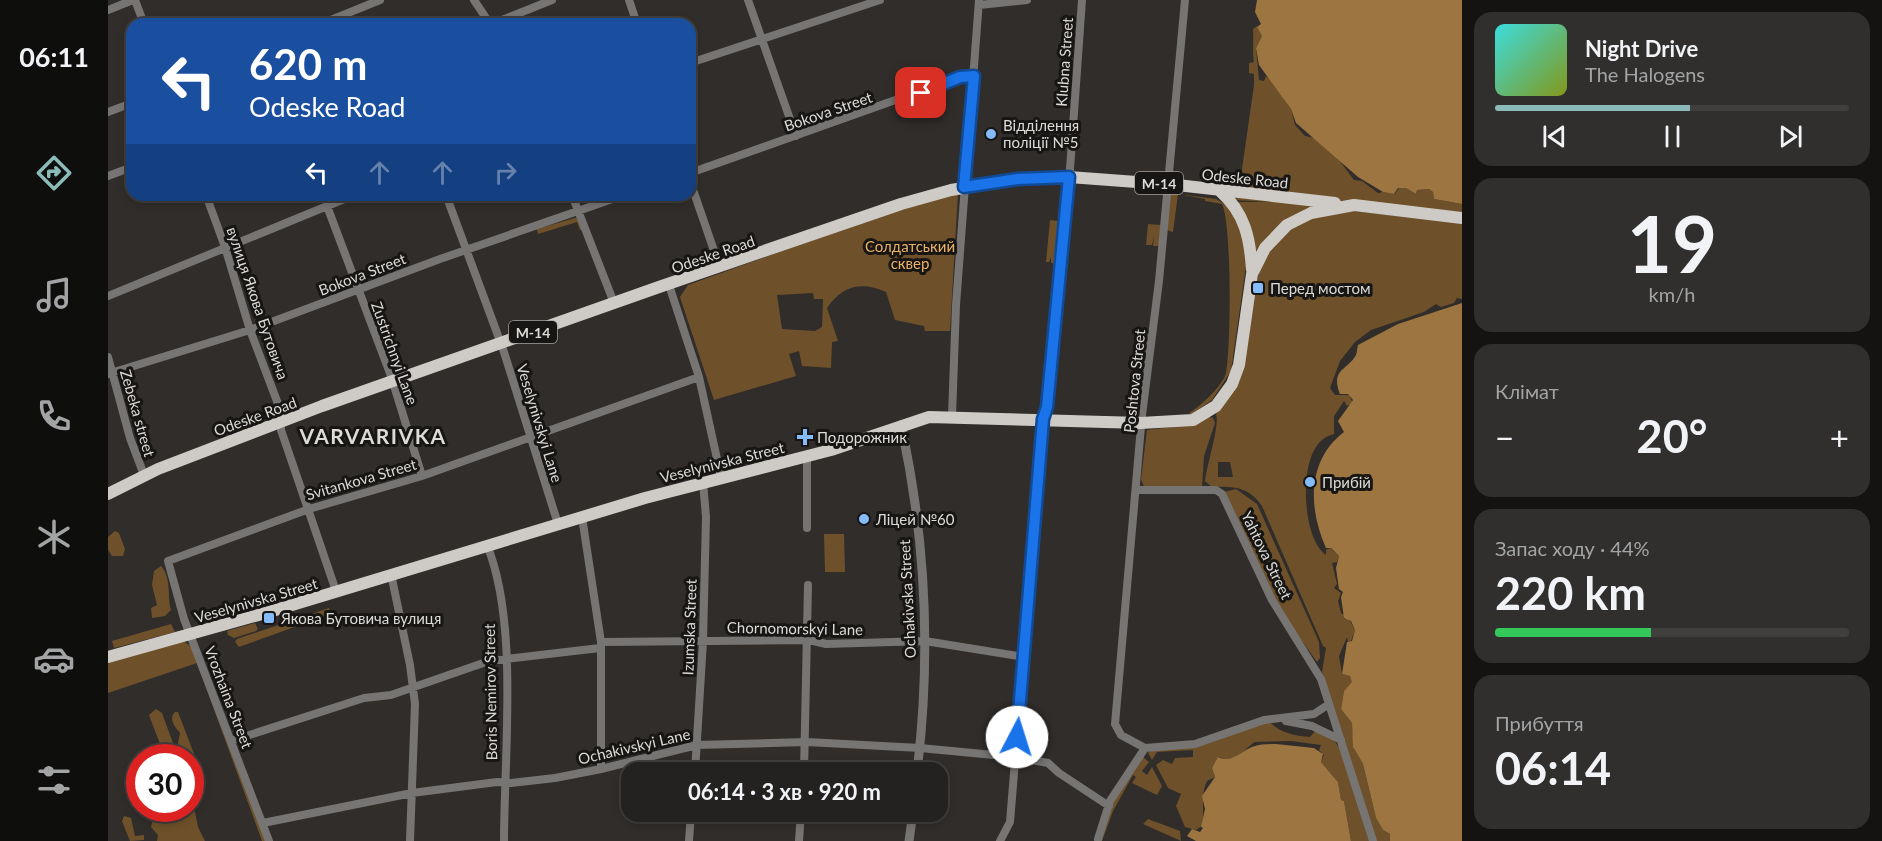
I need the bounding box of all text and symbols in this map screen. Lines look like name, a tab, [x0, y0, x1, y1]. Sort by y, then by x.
street label: Klubna Street	[1052, 16, 1076, 107]
text: Night Drive	[1585, 35, 1698, 62]
text: 620 m	[249, 39, 367, 89]
text: 06:11	[19, 40, 89, 73]
icon: left	[150, 42, 228, 120]
text: The Halogens	[1585, 62, 1705, 86]
pin	[895, 67, 946, 118]
icon: arrive	[904, 76, 937, 109]
street label: Bokova Street	[782, 87, 875, 134]
text: Odeske Road	[249, 90, 406, 123]
place label: Відділення поліції №5	[1003, 116, 1079, 151]
icon: previous	[1538, 120, 1571, 153]
icon: pause	[1656, 120, 1689, 153]
icon: next	[1774, 120, 1807, 153]
marker: Відділення поліції №5	[984, 127, 998, 141]
icon: directions	[33, 152, 75, 194]
icon: left	[300, 156, 333, 189]
icon: ahead	[363, 156, 396, 189]
icon: ahead	[426, 156, 459, 189]
icon: right	[489, 156, 522, 189]
street label: Odeske Road	[1201, 165, 1289, 191]
road number: М-14	[1135, 172, 1183, 194]
text: 19	[1627, 196, 1717, 290]
street label: вулиця Якова Бутовича	[223, 224, 293, 382]
street label: Odeske Road	[669, 231, 757, 277]
park label: Солдатський сквер	[865, 237, 955, 272]
street label: Bokova Street	[316, 249, 409, 299]
icon: music	[33, 274, 75, 316]
place label: Перед мостом	[1270, 279, 1371, 297]
marker: Перед мостом	[1251, 281, 1265, 295]
text: km/h	[1649, 282, 1695, 306]
street label: Zustrichnyi Lane	[368, 299, 422, 407]
road number: М-14	[509, 321, 557, 343]
street label: Poshtova Street	[1120, 328, 1148, 434]
street label: Veselynivskyi Lane	[513, 362, 567, 484]
street label: Zebeka street	[117, 367, 159, 459]
text: Клімат	[1495, 379, 1559, 403]
street label: Odeske Road	[211, 393, 299, 439]
icon: phone	[33, 395, 75, 437]
text: 20°	[1637, 409, 1707, 463]
text: −	[1495, 417, 1514, 457]
text: +	[1830, 417, 1849, 457]
district label: VARVARIVKA	[298, 423, 447, 448]
place label: Подорожник	[817, 428, 907, 446]
marker: Подорожник	[798, 430, 812, 444]
street label: Veselynivska Street	[658, 438, 786, 486]
street label: Svitankova Street	[304, 454, 419, 503]
place label: Прибій	[1322, 473, 1371, 491]
marker: Прибій	[1303, 475, 1317, 489]
street label: Yahtova Street	[1238, 508, 1296, 602]
place label: Ліцей №60	[875, 510, 955, 528]
marker: Ліцей №60	[857, 512, 871, 526]
icon: climate	[33, 516, 75, 558]
text: Запас ходу · 44%	[1495, 536, 1650, 560]
street label: Ochakivska Street	[895, 539, 919, 659]
text: 220 km	[1495, 566, 1646, 620]
street label: Veselynivska Street	[192, 574, 320, 626]
street label: Izumska Street	[678, 578, 700, 675]
place label: Якова Бутовича вулиця	[280, 609, 441, 627]
marker: Якова Бутовича вулиця	[262, 611, 276, 625]
street label: Chornomorskyi Lane	[727, 618, 863, 638]
street label: Boris Nemirov Street	[480, 623, 500, 761]
icon: car	[33, 638, 75, 680]
street label: Vrozhaina Street	[201, 643, 257, 751]
position arrow	[985, 705, 1049, 769]
text: Прибуття	[1495, 711, 1584, 735]
street label: Ochakivskyi Lane	[576, 724, 692, 768]
text: 06:14	[1495, 741, 1611, 795]
speed limit sign: 30	[126, 744, 204, 822]
icon: filters	[33, 759, 75, 801]
text: 06:14 · 3 хв · 920 m	[688, 778, 881, 805]

